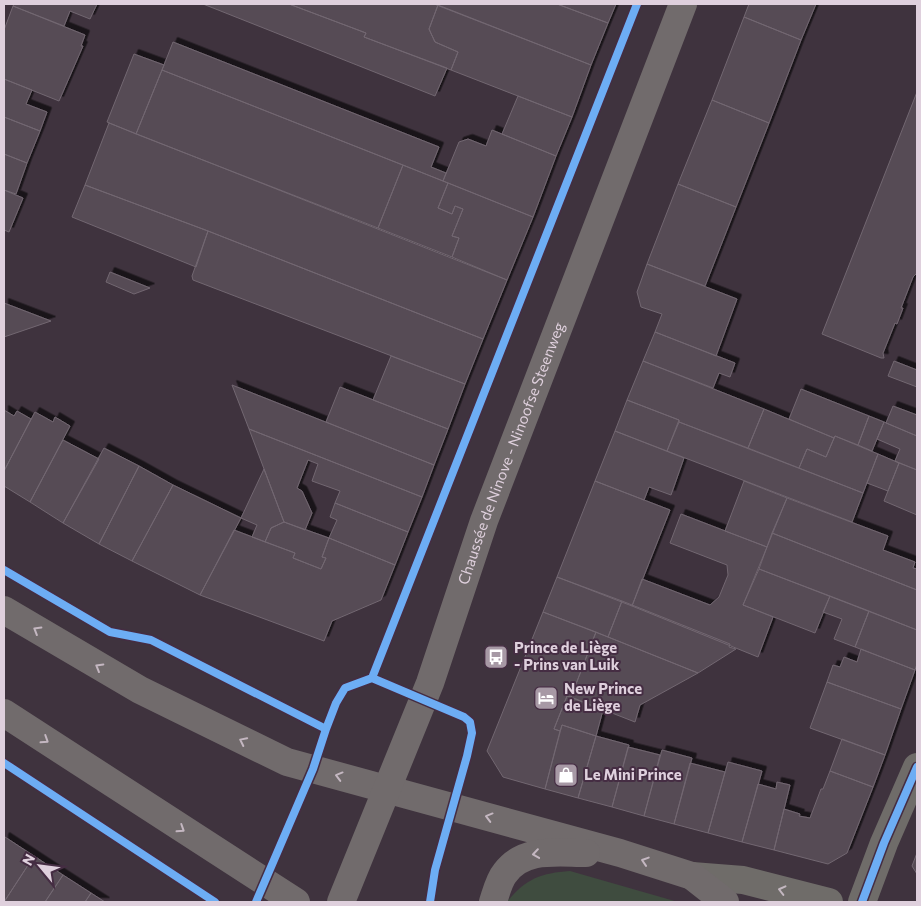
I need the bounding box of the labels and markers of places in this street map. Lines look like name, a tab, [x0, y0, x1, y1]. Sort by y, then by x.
place label: Prince de Liège - Prins van Luik	[514, 638, 620, 673]
bus stop icon: Prince de Liège - Prins van Luik	[483, 644, 509, 670]
place label: New Prince de Liège	[564, 679, 642, 714]
hotel icon: New Prince de Liège	[533, 685, 559, 711]
shop icon: Le Mini Prince	[553, 762, 579, 788]
place label: Le Mini Prince	[584, 765, 682, 783]

